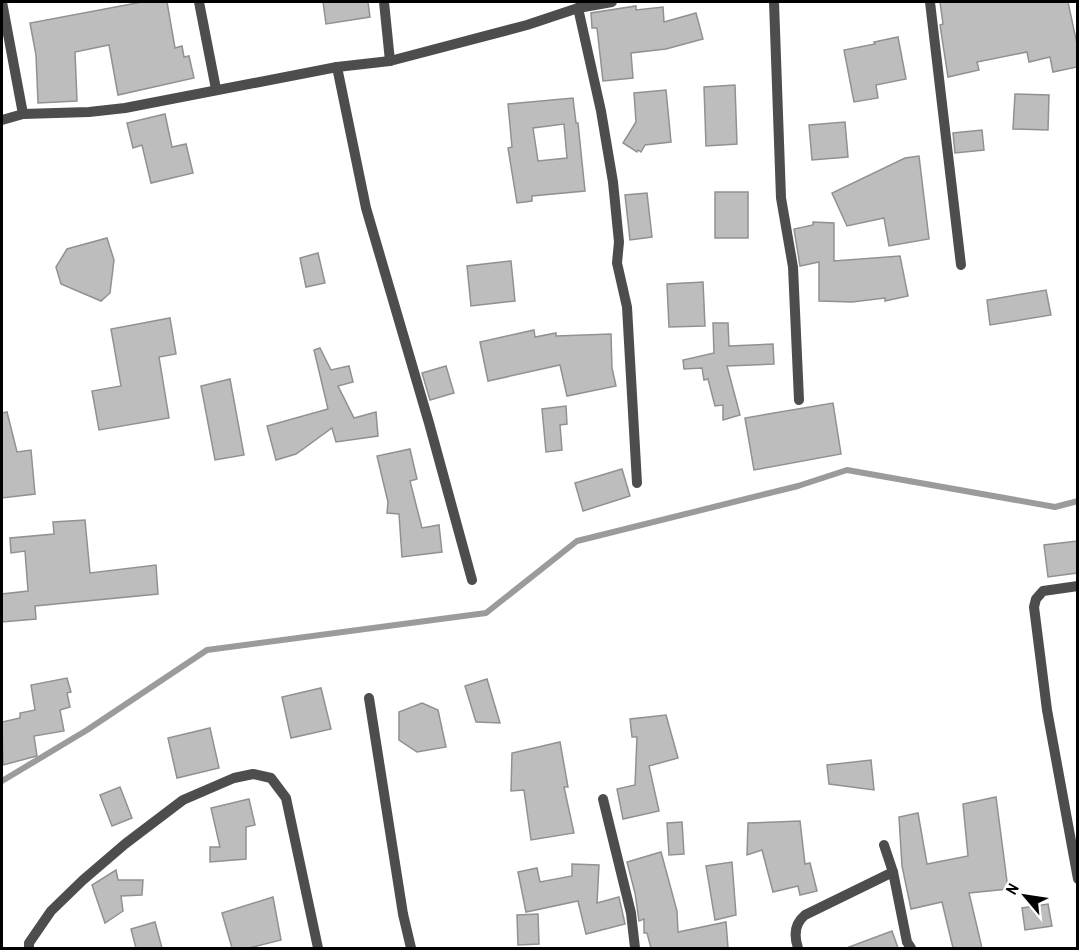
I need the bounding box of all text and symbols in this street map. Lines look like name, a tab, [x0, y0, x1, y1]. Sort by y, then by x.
north arrow	[995, 866, 1055, 926]
text: N	[1000, 879, 1024, 898]

